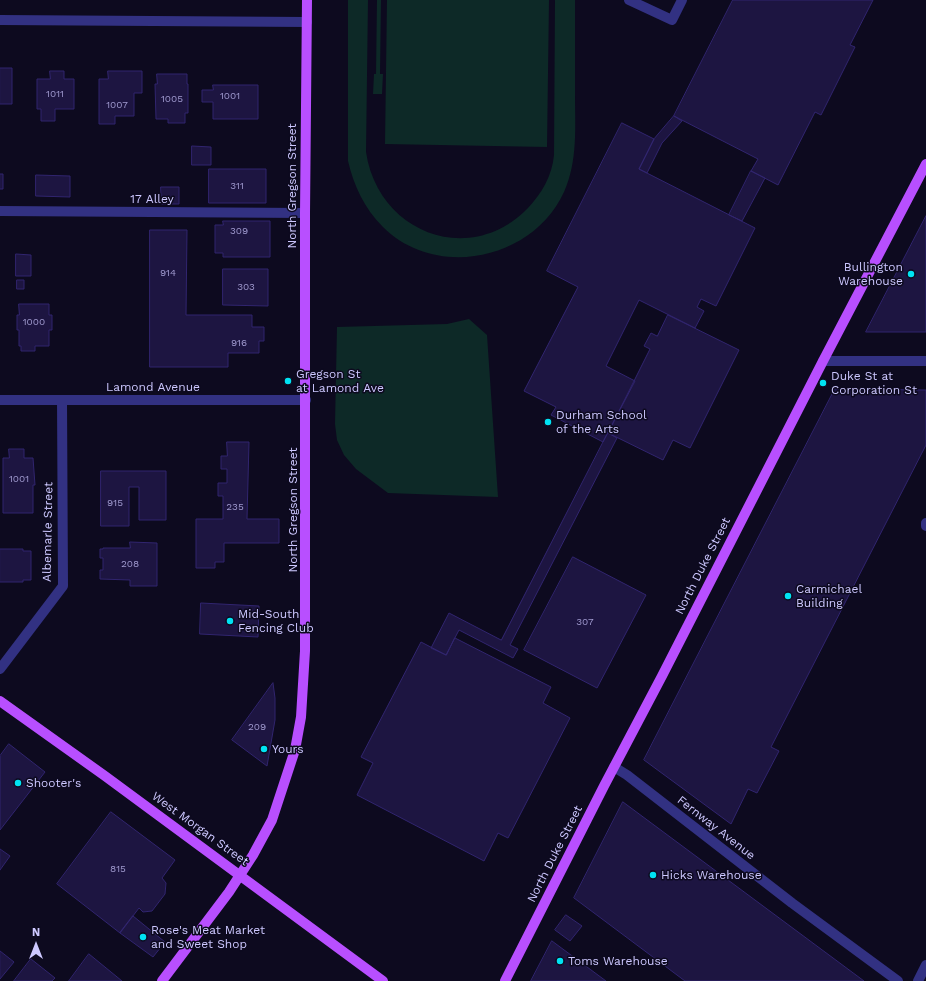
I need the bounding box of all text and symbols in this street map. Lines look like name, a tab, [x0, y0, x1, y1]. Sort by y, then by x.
house number: 1011	[46, 88, 64, 100]
house number: 1001	[220, 90, 240, 102]
house number: 1005	[161, 93, 183, 105]
house number: 1007	[106, 99, 128, 111]
street label: North Gregson Street	[285, 124, 299, 248]
house number: 311	[230, 180, 244, 192]
street label: 17 Alley	[130, 192, 174, 206]
house number: 309	[230, 225, 248, 237]
place label: Bullington Warehouse	[838, 260, 903, 288]
house number: 914	[160, 267, 176, 279]
marker: Bullington Warehouse	[906, 269, 916, 279]
house number: 303	[237, 281, 255, 293]
house number: 1000	[23, 316, 45, 328]
house number: 916	[231, 337, 247, 349]
place label: Gregson St at Lamond Ave	[296, 367, 384, 395]
place label: Duke St at Corporation St	[831, 369, 917, 397]
marker: Gregson St at Lamond Ave	[283, 376, 293, 386]
marker: Duke St at Corporation St	[818, 378, 828, 388]
street label: Lamond Avenue	[106, 380, 200, 394]
place label: Durham School of the Arts	[556, 408, 647, 436]
marker: Durham School of the Arts	[543, 417, 553, 427]
street label: North Gregson Street	[286, 448, 300, 572]
house number: 1001	[9, 473, 29, 485]
street label: Albemarle Street	[40, 482, 56, 582]
house number: 915	[107, 497, 123, 509]
house number: 235	[226, 501, 244, 513]
street label: North Duke Street	[672, 515, 734, 617]
house number: 208	[121, 558, 139, 570]
place label: Carmichael Building	[796, 582, 862, 610]
marker: Carmichael Building	[783, 591, 793, 601]
place label: Mid-South Fencing Club	[238, 607, 314, 635]
marker: Mid-South Fencing Club	[225, 616, 235, 626]
house number: 307	[576, 616, 594, 628]
house number: 209	[248, 721, 266, 733]
place label: Yours	[272, 742, 304, 756]
marker: Yours	[259, 744, 269, 754]
place label: Shooter's	[26, 776, 81, 790]
marker: Shooter's	[13, 778, 23, 788]
street label: West Morgan Street	[149, 789, 251, 869]
street label: Fernway Avenue	[674, 793, 758, 863]
street label: North Duke Street	[524, 803, 586, 905]
house number: 815	[110, 863, 126, 875]
place label: Hicks Warehouse	[661, 868, 762, 882]
marker: Hicks Warehouse	[648, 870, 658, 880]
place label: Rose's Meat Market and Sweet Shop	[151, 923, 265, 951]
north arrow	[16, 925, 56, 965]
text: N	[32, 926, 40, 939]
marker: Rose's Meat Market and Sweet Shop	[138, 932, 148, 942]
place label: Toms Warehouse	[568, 954, 668, 968]
marker: Toms Warehouse	[555, 956, 565, 966]

